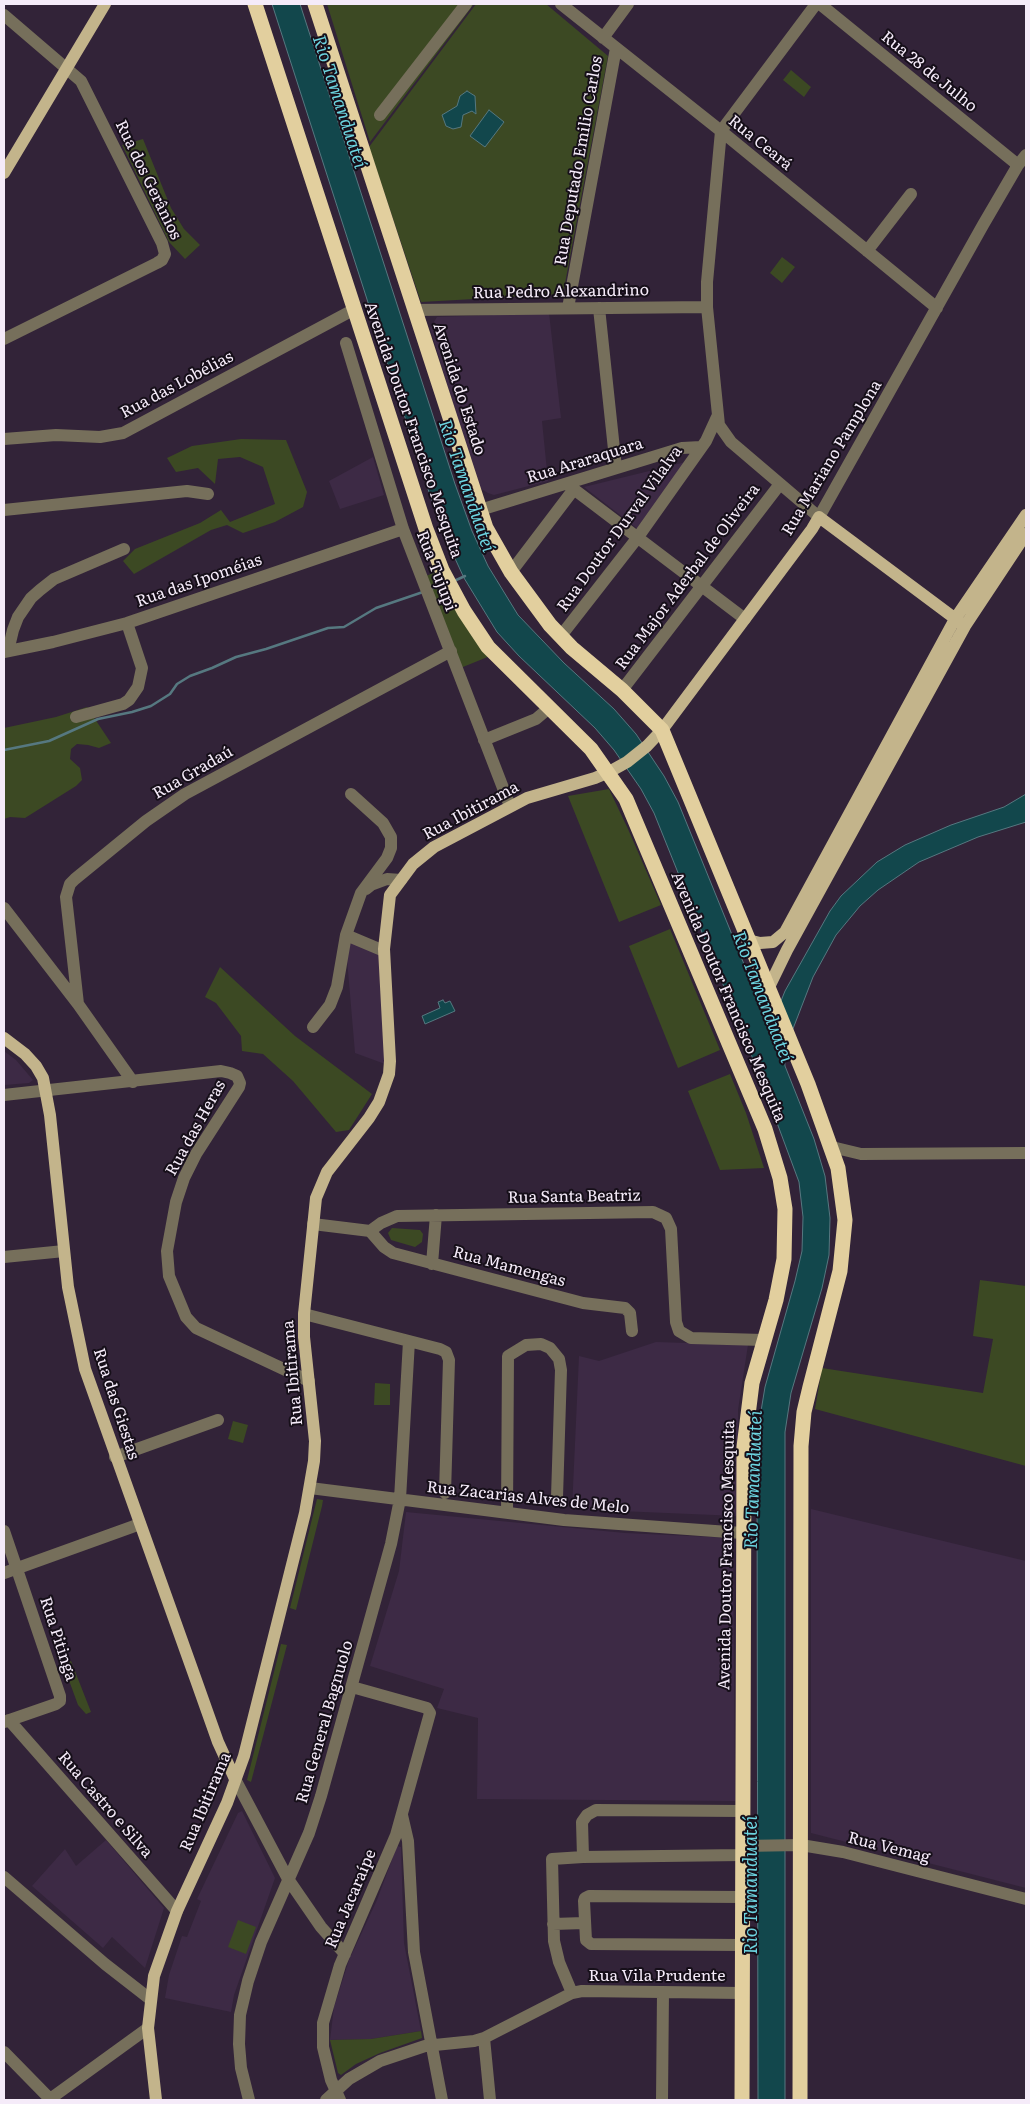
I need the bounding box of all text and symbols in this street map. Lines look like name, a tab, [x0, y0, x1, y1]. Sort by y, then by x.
street label: Rua 28 de Julho	[877, 27, 981, 117]
water label: Rio Tamanduateí	[307, 33, 371, 171]
street label: Rua Deputado Emilio Carlos	[551, 55, 607, 267]
street label: Rua Ceará	[724, 111, 796, 175]
street label: Rua dos Gerânios	[111, 117, 185, 243]
street label: Rua Pedro Alexandrino	[473, 281, 649, 303]
street label: Avenida Doutor Francisco Mesquita	[360, 299, 466, 561]
street label: Avenida do Estado	[428, 320, 490, 458]
street label: Rua das Lobélias	[117, 347, 237, 423]
street label: Rua Mariano Pamplona	[778, 377, 886, 539]
water label: Rio Tamanduateí	[433, 417, 499, 555]
street label: Rua Araraquara	[525, 434, 645, 488]
street label: Rua Doutor Durval Vilalva	[553, 442, 687, 616]
street label: Rua Major Aderbal de Oliveira	[612, 480, 764, 674]
street label: Rua Tujupi	[412, 528, 460, 614]
street label: Rua das Ipoméias	[134, 550, 264, 612]
street label: Rua Gradaú	[150, 742, 236, 804]
street label: Rua Ibitirama	[420, 778, 522, 844]
street label: Avenida Doutor Francisco Mesquita	[666, 869, 790, 1125]
water label: Rio Tamanduateí	[727, 928, 797, 1066]
street label: Rua das Heras	[162, 1077, 230, 1179]
street label: Rua Santa Beatriz	[507, 1186, 641, 1208]
street label: Rua Mamengas	[451, 1243, 567, 1291]
street label: Rua Ibitirama	[279, 1319, 307, 1427]
street label: Rua das Giestas	[89, 1346, 143, 1462]
water label: Rio Tamanduateí	[741, 1410, 767, 1550]
street label: Avenida Doutor Francisco Mesquita	[715, 1420, 739, 1690]
street label: Rua Zacarias Alves de Melo	[426, 1478, 630, 1518]
street label: Rua Pitinga	[35, 1595, 81, 1683]
street label: Rua General Bagnuolo	[293, 1638, 357, 1806]
street label: Rua Castro e Silva	[54, 1748, 156, 1862]
street label: Rua Ibitirama	[176, 1749, 236, 1855]
water label: Rio Tamanduateí	[741, 1816, 763, 1954]
street label: Rua Vemag	[846, 1828, 932, 1868]
street label: Rua Jacaraípe	[321, 1847, 381, 1951]
street label: Rua Vila Prudente	[589, 1966, 725, 1986]

